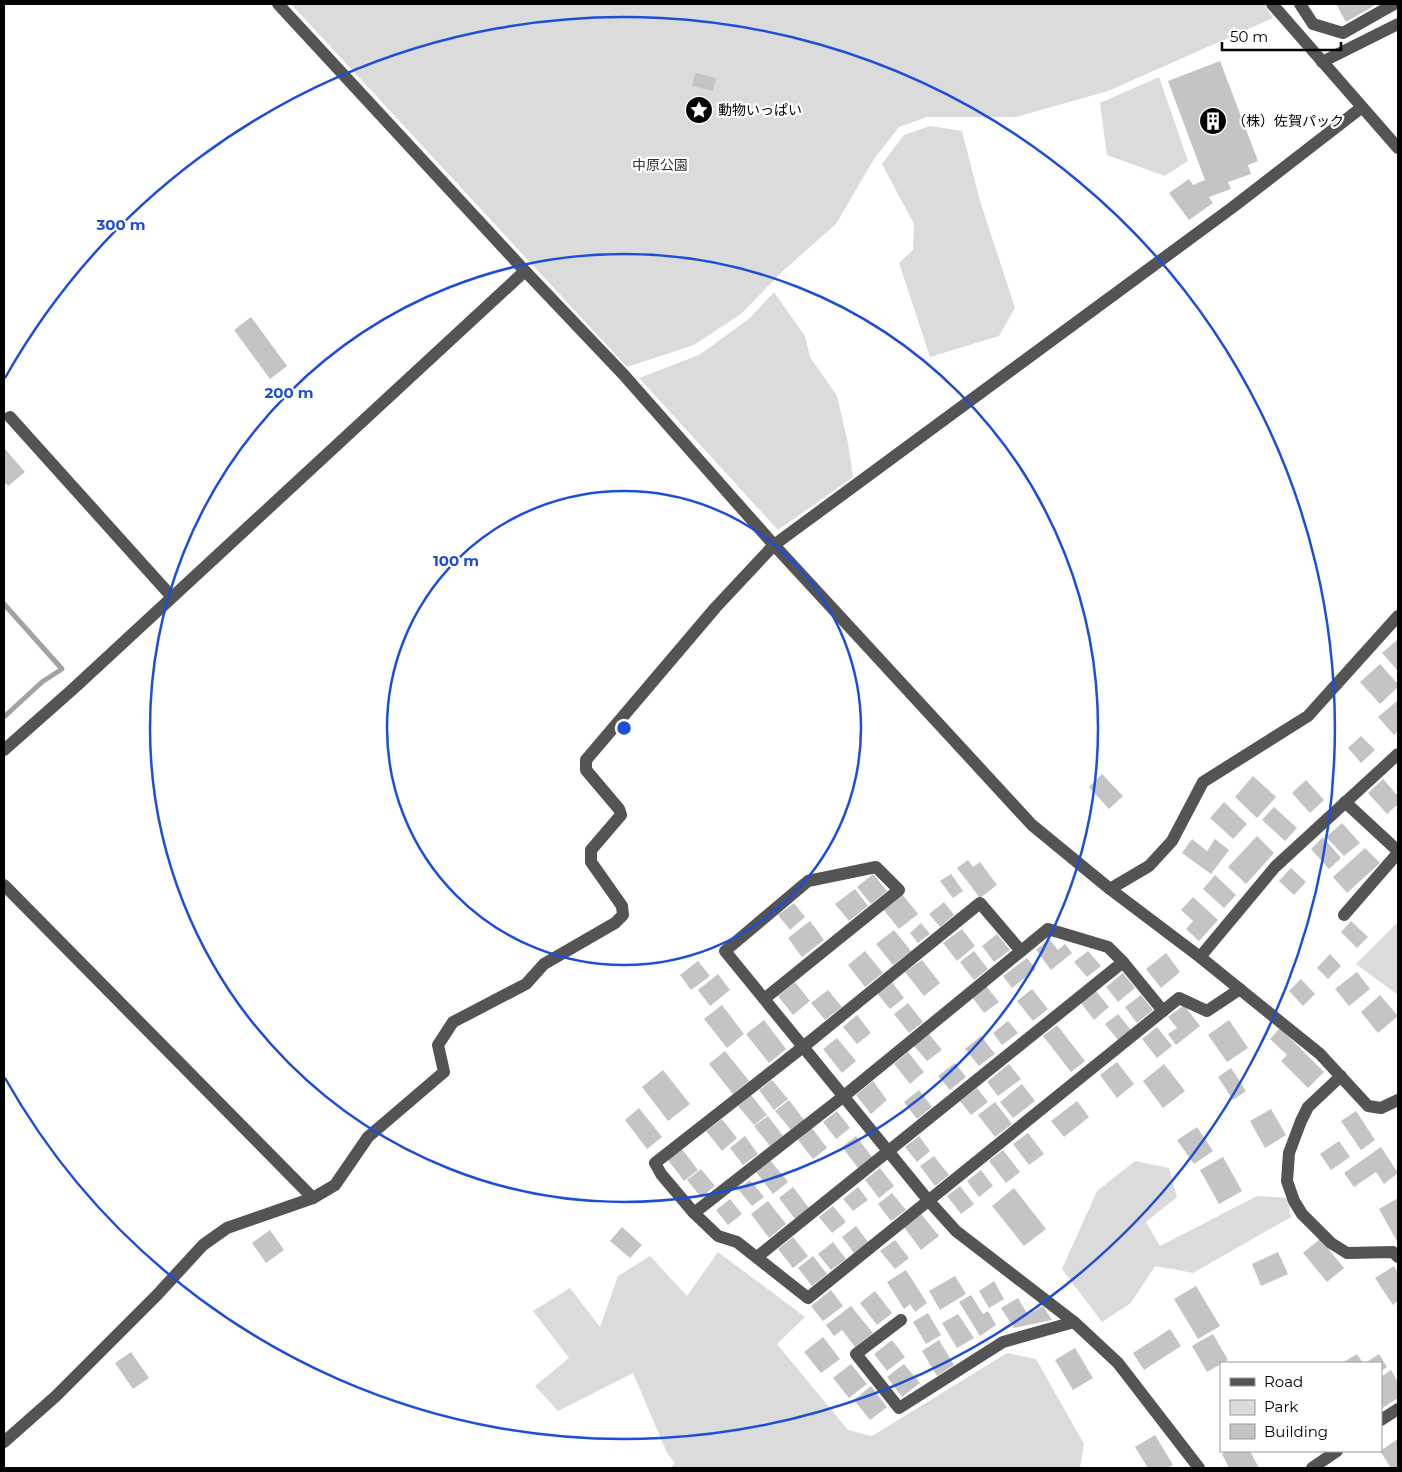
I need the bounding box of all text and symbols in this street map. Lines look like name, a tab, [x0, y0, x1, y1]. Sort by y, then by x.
scale bar	[1222, 20, 1341, 52]
text: 50 m	[1230, 27, 1268, 46]
place icon: 動物いっぱい	[684, 95, 714, 125]
place label: 動物いっぱい	[718, 101, 802, 119]
building icon: （株）佐賀パック	[1198, 106, 1228, 136]
place label: （株）佐賀パック	[1232, 112, 1344, 130]
park label: 中原公園	[632, 156, 688, 174]
text: 300 m	[95, 215, 146, 234]
text: 200 m	[264, 383, 314, 402]
text: 100 m	[433, 551, 479, 570]
centre of rings	[615, 719, 633, 737]
legend	[1220, 1362, 1382, 1452]
text: Road	[1264, 1372, 1303, 1391]
text: Park	[1264, 1397, 1298, 1416]
text: Building	[1264, 1422, 1328, 1441]

